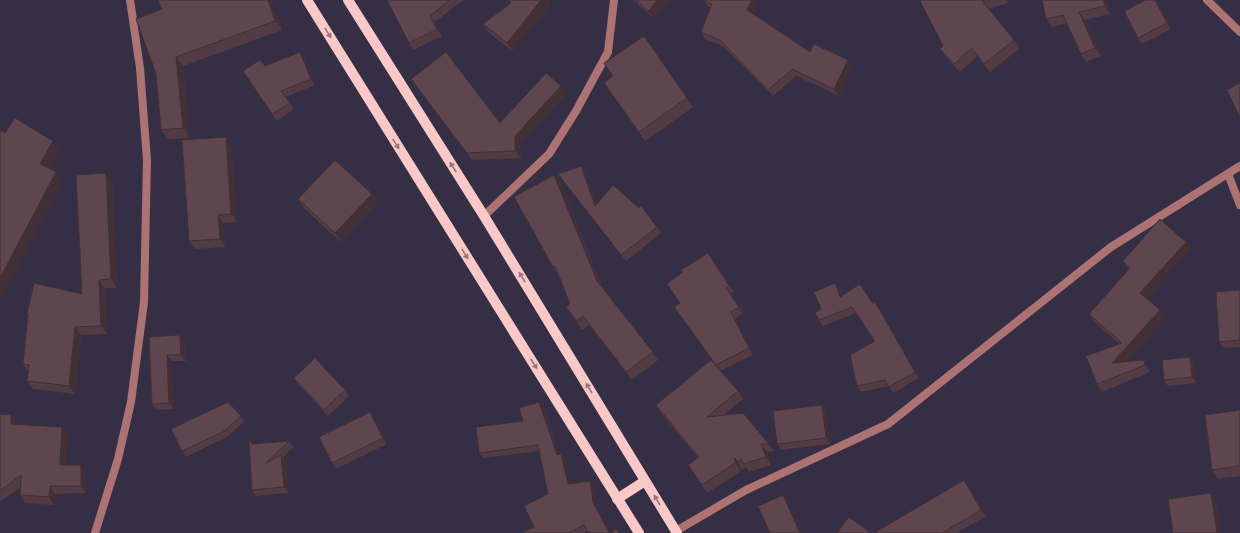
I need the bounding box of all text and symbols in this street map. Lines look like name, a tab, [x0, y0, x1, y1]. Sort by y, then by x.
one-way arrow	[324, 28, 332, 38]
one-way arrow	[393, 138, 400, 150]
one-way arrow	[450, 161, 457, 173]
one-way arrow	[461, 249, 469, 259]
one-way arrow	[518, 271, 525, 283]
one-way arrow	[530, 358, 537, 370]
one-way arrow	[586, 382, 593, 394]
one-way arrow	[653, 494, 660, 506]

